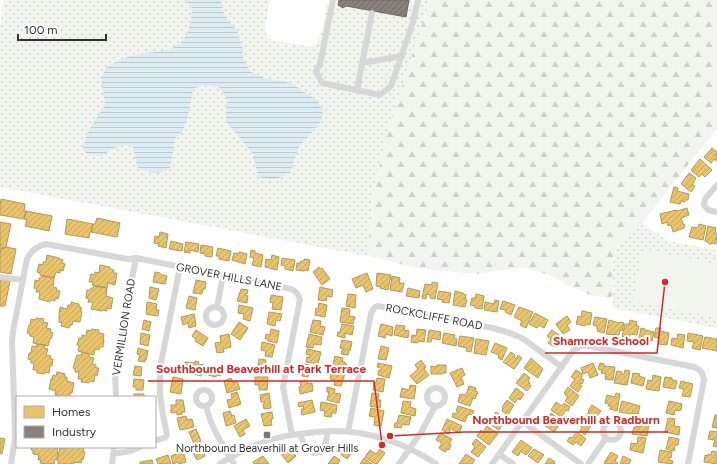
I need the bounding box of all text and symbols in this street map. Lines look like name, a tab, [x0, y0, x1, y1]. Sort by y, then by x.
scale bar	[18, 16, 106, 42]
text: 100 m	[24, 23, 58, 37]
street label: GROVER HILLS LANE	[175, 260, 283, 294]
street label: VERMILLION ROAD	[110, 277, 138, 376]
street label: ROCKCLIFFE ROAD	[385, 301, 484, 333]
callout: Shamrock School	[545, 329, 657, 353]
text: Shamrock School	[553, 334, 649, 348]
callout: Southbound Beaverhill at Park Terrace	[148, 357, 374, 381]
text: Southbound Beaverhill at Park Terrace	[156, 362, 366, 376]
legend	[16, 396, 156, 448]
text: Homes	[52, 405, 91, 419]
callout: Northbound Beaverhill at Radburn	[464, 408, 668, 432]
text: Northbound Beaverhill at Radburn	[472, 413, 660, 427]
text: Industry	[52, 425, 97, 439]
marker: Northbound Beaverhill at Grover Hills	[262, 430, 272, 440]
place label: Northbound Beaverhill at Grover Hills	[176, 442, 358, 455]

